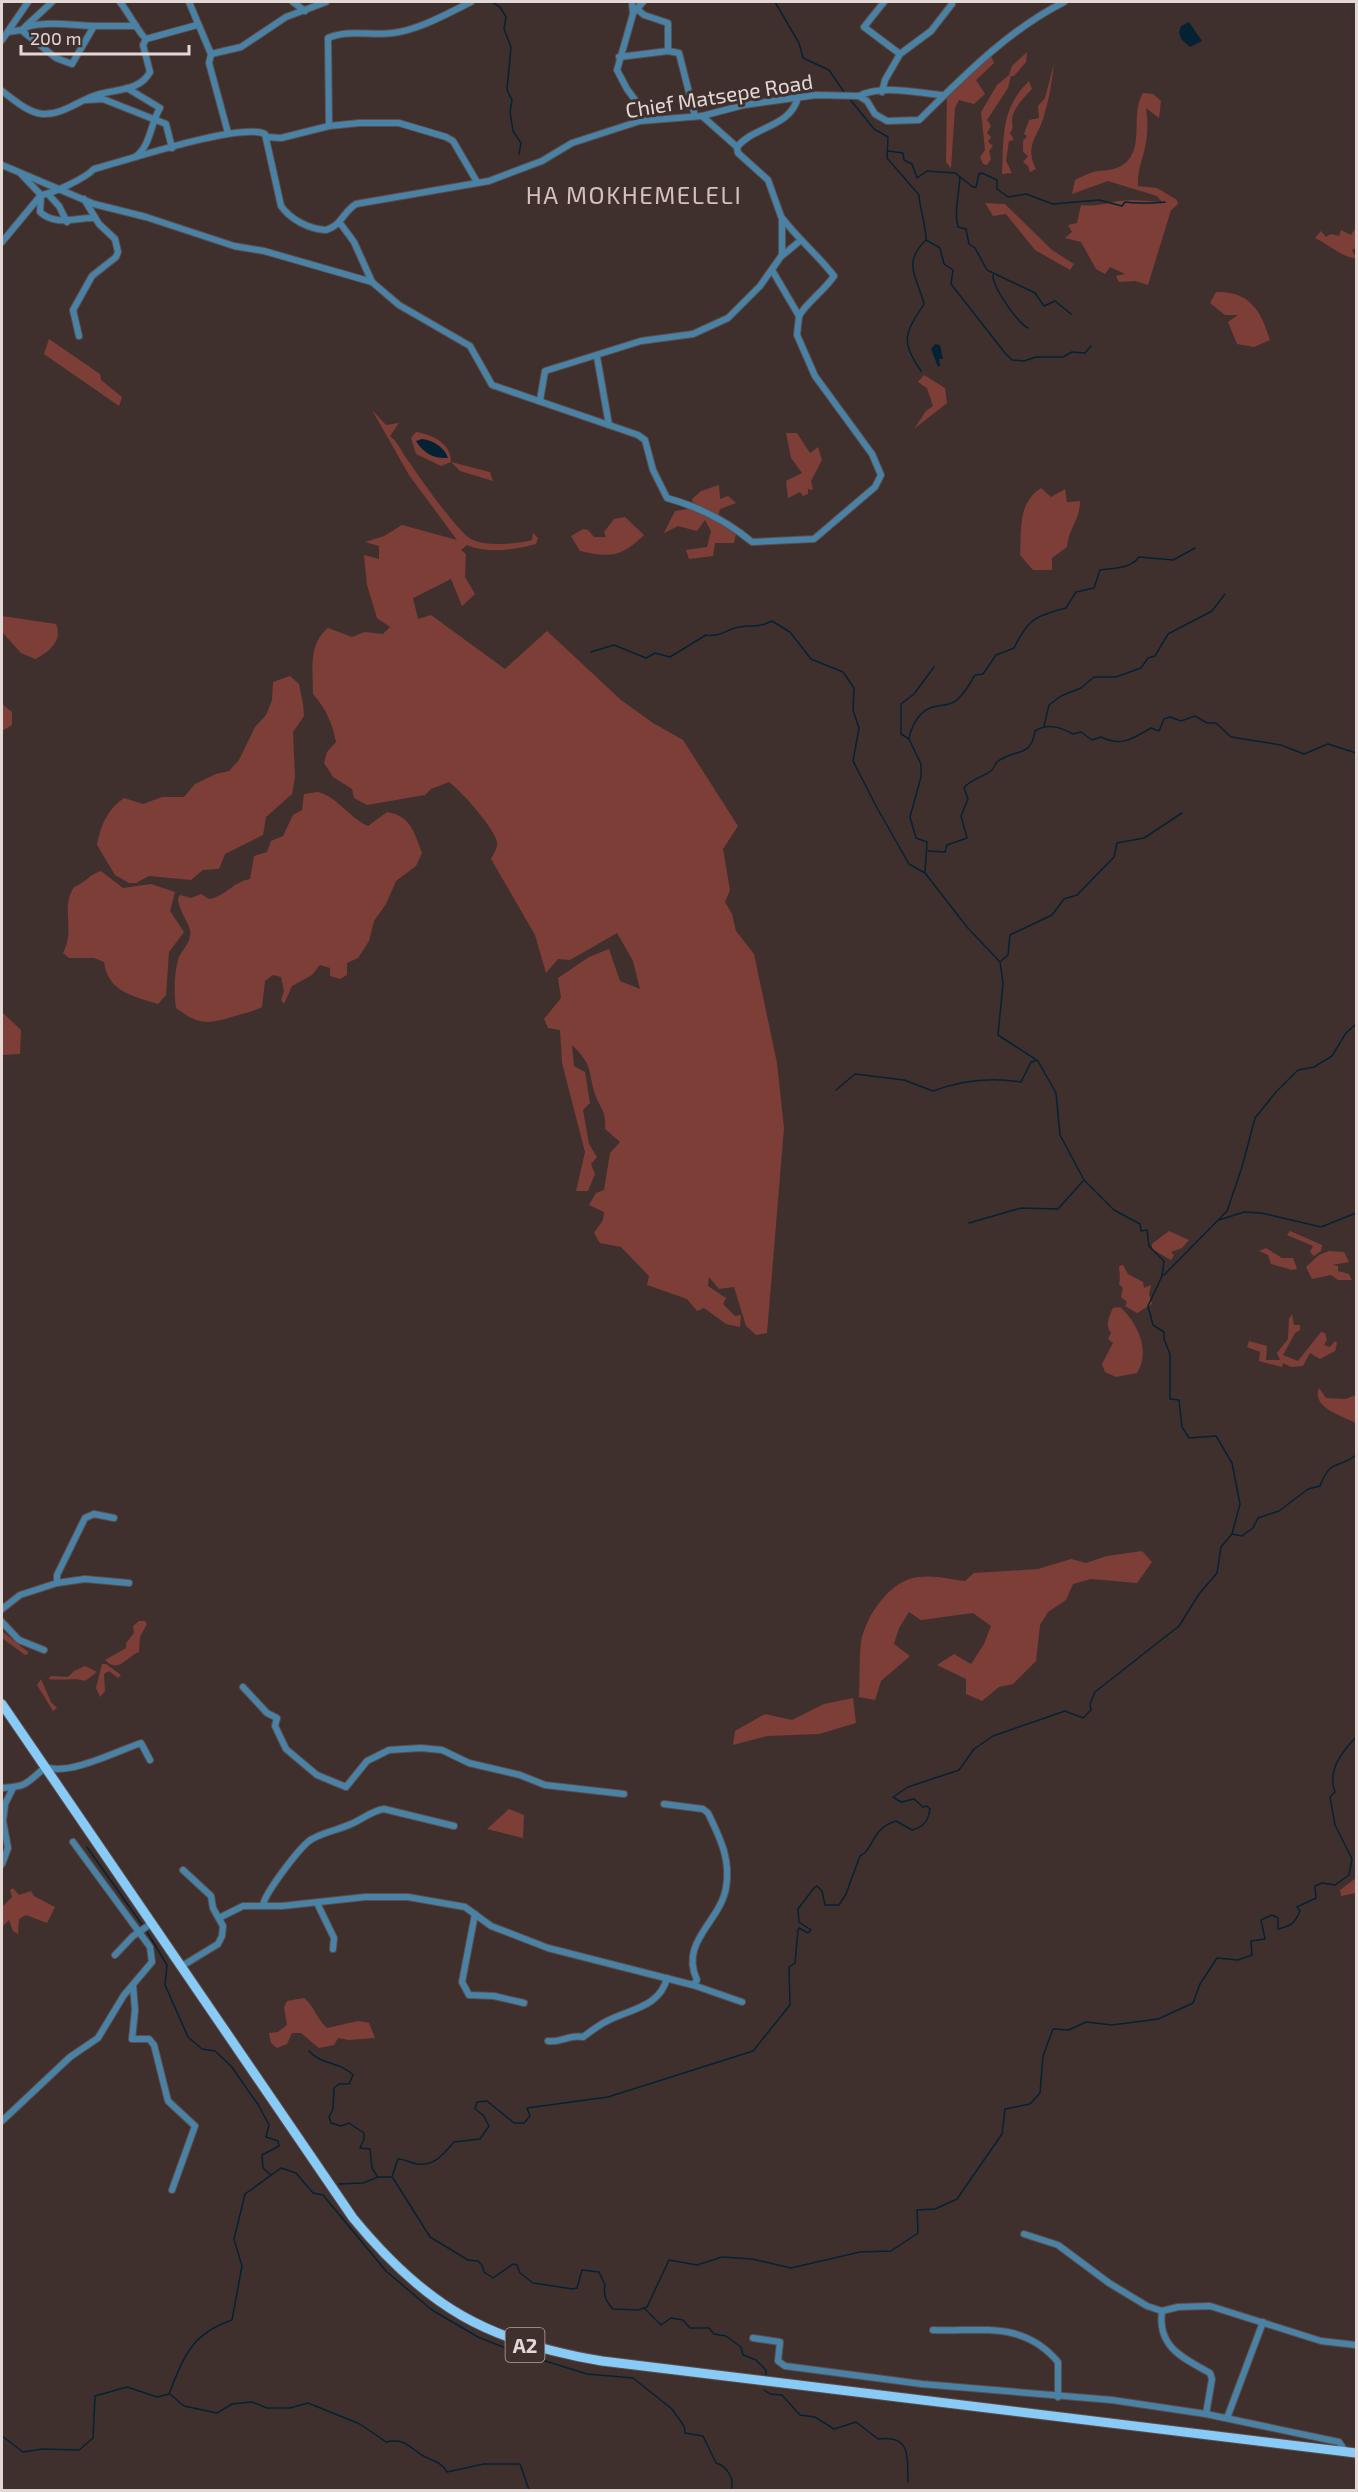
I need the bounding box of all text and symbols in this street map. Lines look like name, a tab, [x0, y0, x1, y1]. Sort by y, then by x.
scale bar	[21, 18, 189, 56]
text: 200 m	[30, 27, 82, 49]
street label: Chief Matsepe Road	[624, 68, 814, 122]
district label: HA MOKHEMELELI	[526, 180, 742, 209]
road number: A2	[506, 2328, 544, 2362]

